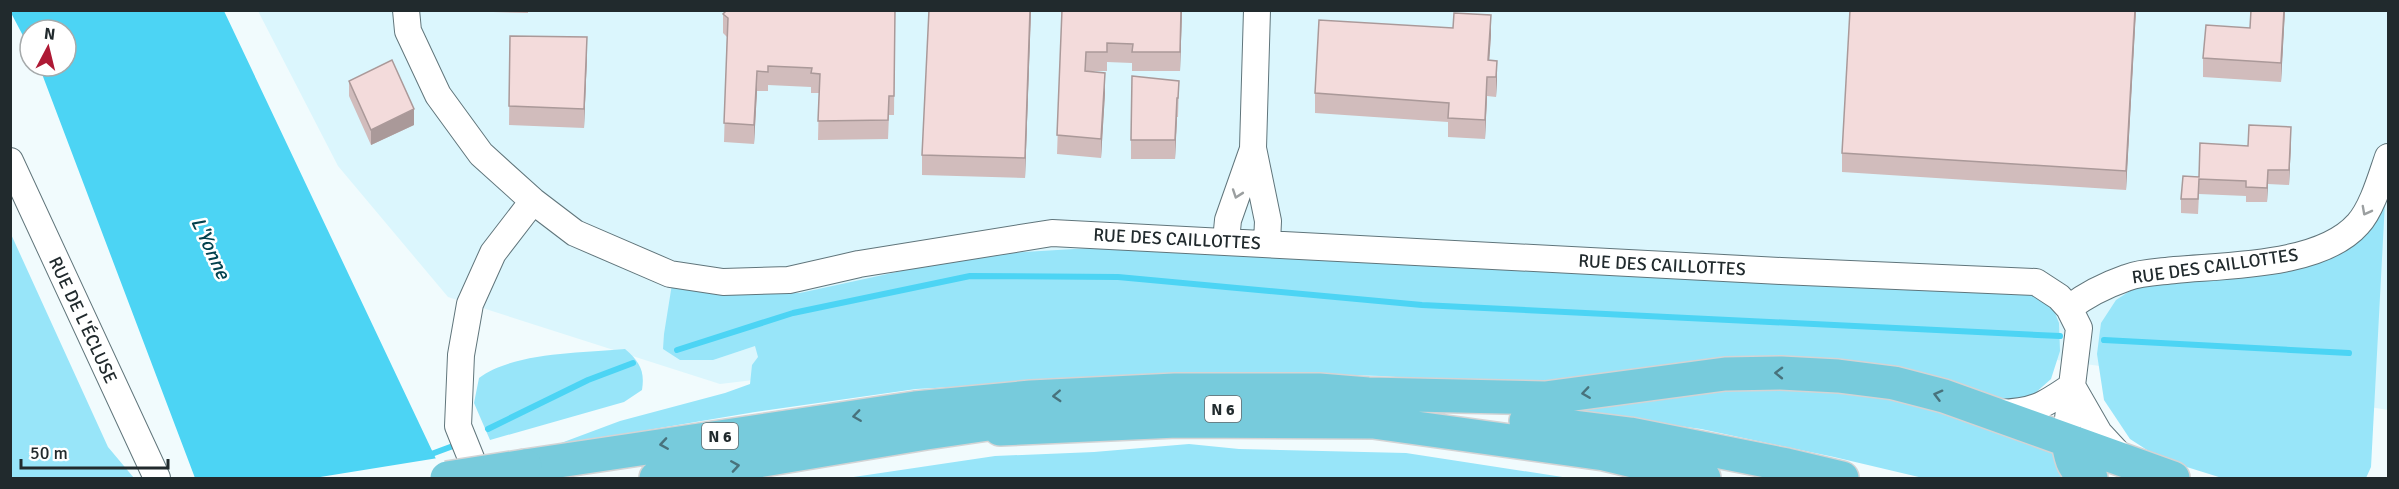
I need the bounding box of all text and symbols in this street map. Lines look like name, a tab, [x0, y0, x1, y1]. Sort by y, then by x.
north arrow	[18, 18, 78, 78]
text: N	[43, 24, 56, 45]
one-way arrow	[1232, 188, 1245, 199]
one-way arrow	[2362, 205, 2373, 215]
water label: L'Yonne	[185, 213, 236, 284]
street label: RUE DES CAILLOTTES	[1093, 224, 1261, 254]
street label: RUE DES CAILLOTTES	[2130, 243, 2300, 289]
street label: RUE DES CAILLOTTES	[1578, 250, 1746, 280]
street label: RUE DE L'ÉCLUSE	[44, 253, 122, 387]
one-way arrow	[1775, 367, 1784, 379]
one-way arrow	[1581, 386, 1590, 398]
one-way arrow	[1053, 389, 1062, 402]
one-way arrow	[1933, 390, 1944, 402]
road number: N 6	[1205, 396, 1241, 422]
one-way arrow	[852, 409, 861, 421]
road number: N 6	[702, 423, 738, 449]
scale bar	[21, 432, 168, 470]
one-way arrow	[659, 438, 669, 450]
text: 50 m	[30, 442, 68, 464]
one-way arrow	[729, 460, 739, 473]

